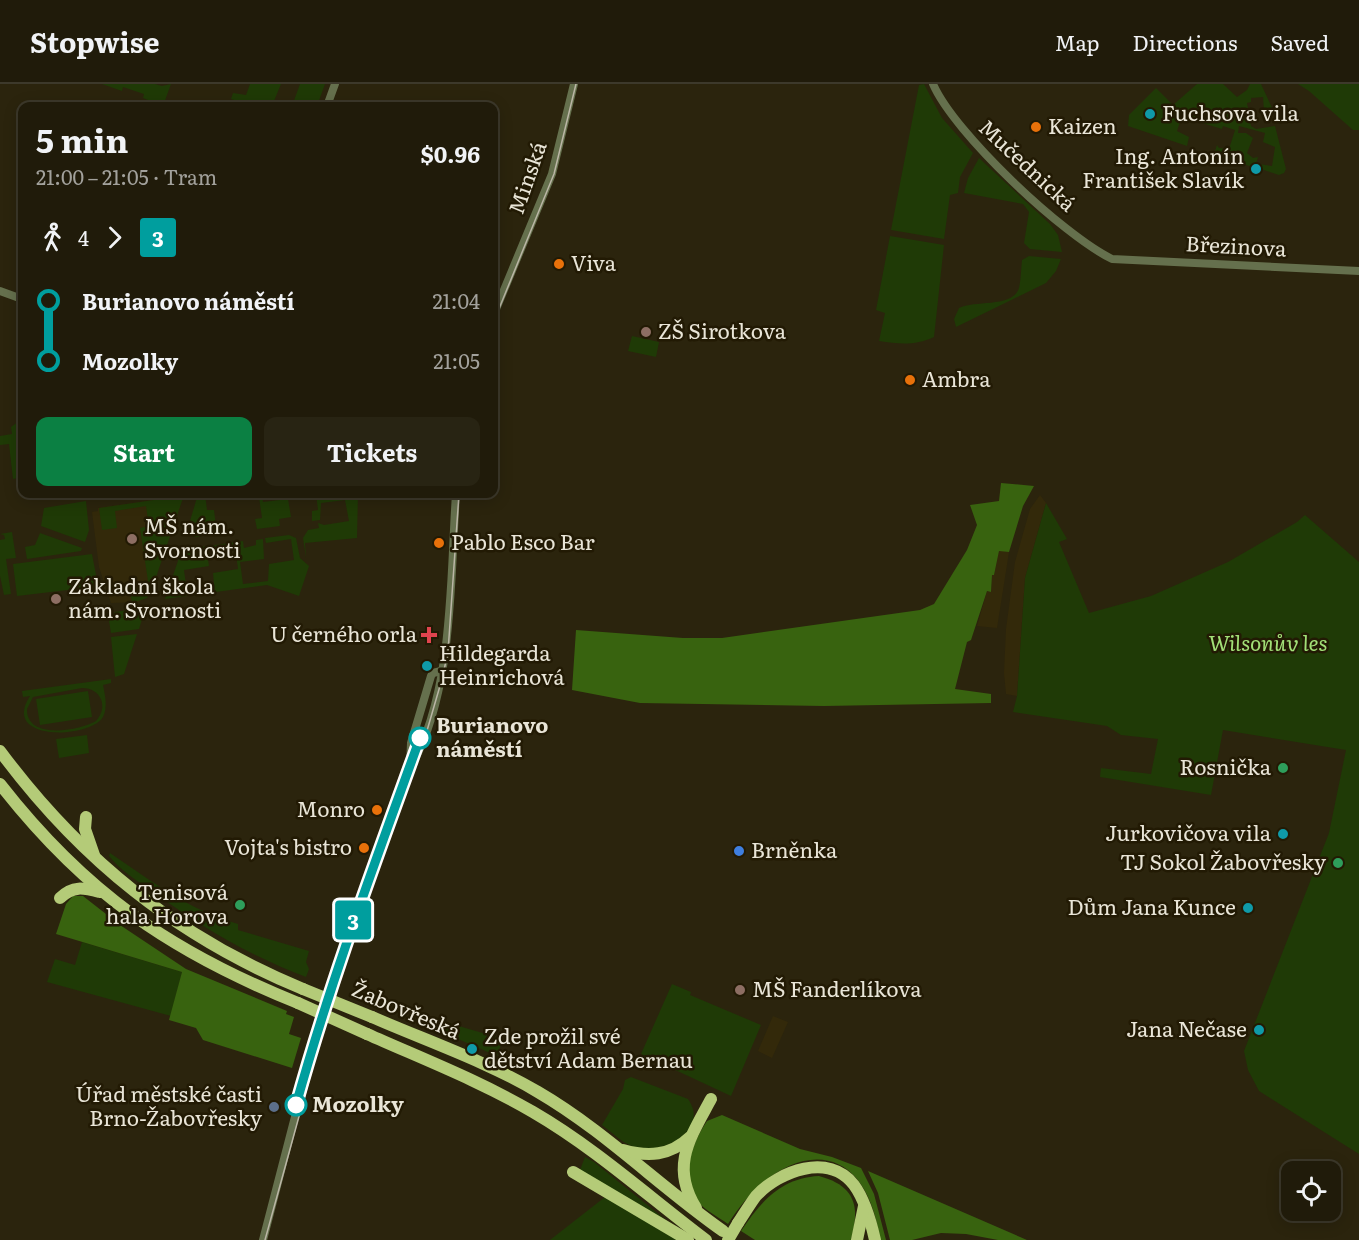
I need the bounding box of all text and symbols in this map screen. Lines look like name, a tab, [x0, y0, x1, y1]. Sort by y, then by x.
text: Stopwise	[30, 20, 160, 62]
text: Map	[1055, 26, 1100, 57]
text: Directions	[1133, 26, 1238, 57]
text: Saved	[1271, 26, 1329, 57]
place label: Fuchsova vila	[1162, 96, 1299, 127]
marker: Fuchsova vila	[1143, 107, 1157, 121]
place label: Kaizen	[1048, 109, 1117, 140]
street label: Mučednická	[973, 111, 1085, 218]
text: 5 min	[36, 114, 128, 163]
marker: Kaizen	[1029, 120, 1043, 134]
street label: Minská	[499, 136, 553, 218]
text: $0.96	[421, 137, 480, 170]
place label: Ing. Antonín František Slavík	[1082, 139, 1244, 194]
text: 21:00 – 21:05 · Tram	[36, 161, 217, 191]
marker: Ing. Antonín František Slavík	[1249, 162, 1263, 176]
icon: walk	[36, 221, 69, 254]
icon: forward	[98, 221, 131, 254]
text: 4	[78, 222, 89, 252]
text: 3	[152, 222, 164, 253]
street label: Březinova	[1185, 226, 1288, 263]
place label: Viva	[571, 246, 617, 277]
marker: Viva	[552, 257, 566, 271]
text: Burianovo náměstí	[82, 284, 295, 317]
text: 21:04	[432, 285, 480, 315]
place label: ZŠ Sirotkova	[658, 314, 787, 345]
marker: ZŠ Sirotkova	[639, 325, 653, 339]
text: Mozolky	[82, 344, 178, 377]
text: 21:05	[433, 345, 480, 375]
place label: Ambra	[922, 362, 991, 393]
marker: Ambra	[903, 373, 917, 387]
button: Start	[36, 417, 252, 486]
button: Tickets	[264, 417, 480, 486]
place label: MŠ nám. Svornosti	[144, 509, 241, 564]
place label: Pablo Esco Bar	[451, 525, 595, 556]
marker: MŠ nám. Svornosti	[125, 532, 139, 546]
marker: Pablo Esco Bar	[432, 536, 446, 550]
place label: Základní škola nám. Svornosti	[68, 569, 221, 624]
marker: Základní škola nám. Svornosti	[49, 592, 63, 606]
place label: U černého orla	[270, 617, 418, 648]
park label: Wilsonův les	[1208, 626, 1328, 657]
marker: U černého orla	[422, 628, 436, 642]
place label: Hildegarda Heinrichová	[439, 636, 565, 691]
marker: Hildegarda Heinrichová	[420, 659, 434, 673]
place label: Burianovo náměstí	[436, 708, 548, 763]
marker: Burianovo náměstí	[409, 727, 431, 749]
place label: Rosnička	[1180, 750, 1272, 781]
marker: Rosnička	[1276, 761, 1290, 775]
place label: Monro	[297, 792, 365, 823]
marker: Monro	[370, 803, 384, 817]
place label: Jurkovičova vila	[1105, 816, 1272, 847]
marker: Jurkovičova vila	[1276, 827, 1290, 841]
place label: Vojta's bistro	[224, 830, 352, 861]
place label: Brněnka	[751, 833, 838, 864]
marker: Vojta's bistro	[357, 841, 371, 855]
marker: Brněnka	[732, 844, 746, 858]
place label: TJ Sokol Žabovřesky	[1120, 845, 1327, 876]
marker: TJ Sokol Žabovřesky	[1331, 856, 1345, 870]
place label: Tenisová hala Horova	[106, 875, 229, 930]
place label: Dům Jana Kunce	[1067, 890, 1236, 921]
marker: Tenisová hala Horova	[233, 898, 247, 912]
line badge: 3	[334, 900, 372, 940]
marker: Dům Jana Kunce	[1241, 901, 1255, 915]
text: 3	[347, 905, 359, 936]
street label: Žabovřeská	[348, 972, 467, 1046]
place label: MŠ Fanderlíkova	[752, 972, 922, 1003]
marker: MŠ Fanderlíkova	[733, 983, 747, 997]
place label: Jana Nečase	[1126, 1012, 1247, 1043]
place label: Zde prožil své dětství Adam Bernau	[484, 1019, 693, 1074]
marker: Jana Nečase	[1252, 1023, 1266, 1037]
marker: Zde prožil své dětství Adam Bernau	[465, 1042, 479, 1056]
place label: Úřad městské časti Brno-Žabovřesky	[76, 1077, 263, 1132]
place label: Mozolky	[312, 1087, 404, 1118]
marker: Mozolky	[285, 1094, 307, 1116]
marker: Úřad městské časti Brno-Žabovřesky	[267, 1100, 281, 1114]
map controls	[1281, 1161, 1341, 1221]
button: locate	[1281, 1161, 1341, 1221]

